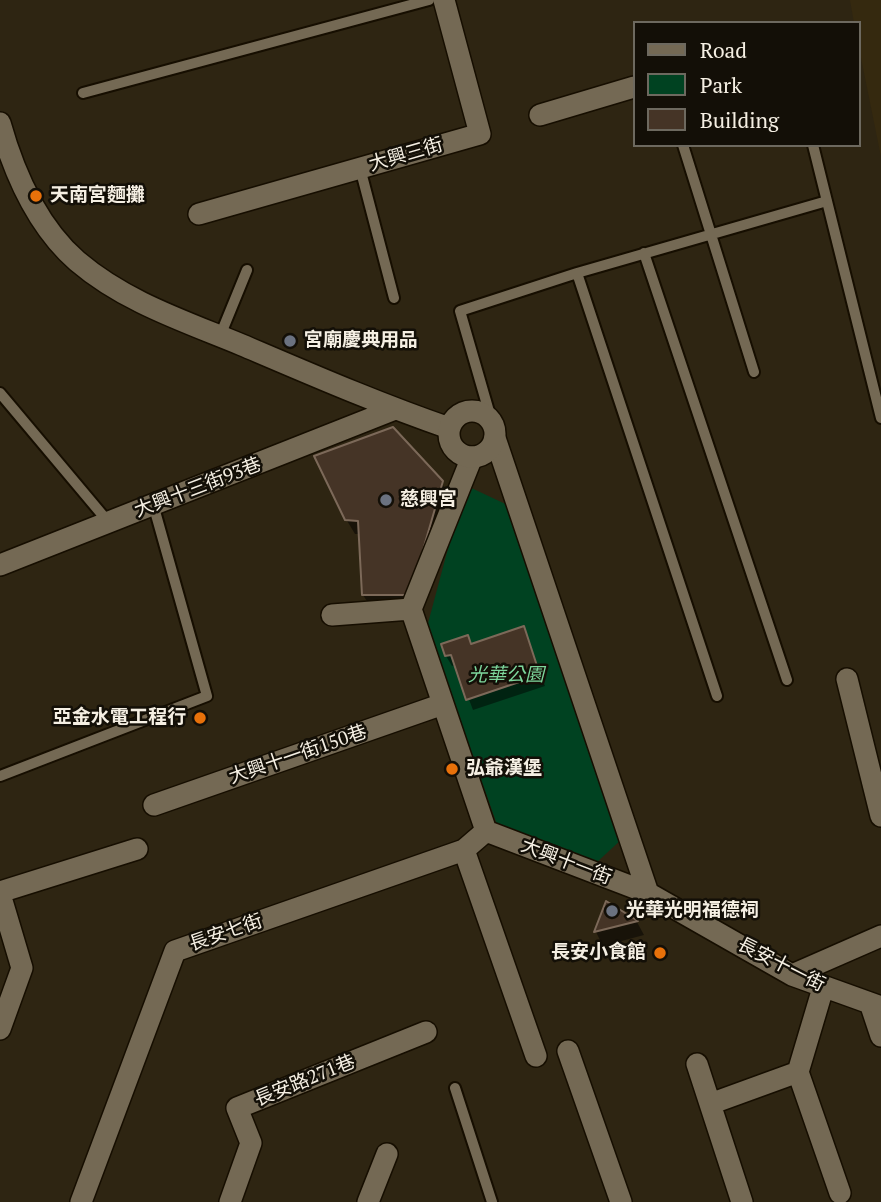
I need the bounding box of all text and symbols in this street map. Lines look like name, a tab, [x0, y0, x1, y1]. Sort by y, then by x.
legend	[632, 21, 860, 147]
text: Road	[700, 36, 747, 64]
text: Park	[700, 71, 742, 99]
text: Building	[700, 106, 779, 134]
street label: 大興三街	[366, 134, 446, 176]
place label: 天南宮麵攤	[50, 185, 145, 207]
marker: 天南宮麵攤	[28, 188, 44, 204]
place label: 宮廟慶典用品	[304, 330, 418, 352]
marker: 宮廟慶典用品	[282, 333, 298, 349]
street label: 大興十三街93巷	[131, 453, 265, 523]
place label: 慈興宮	[400, 489, 457, 511]
marker: 慈興宮	[378, 492, 394, 508]
park label: 光華公園	[468, 665, 544, 687]
place label: 亞金水電工程行	[53, 707, 186, 729]
marker: 亞金水電工程行	[192, 710, 208, 726]
street label: 大興十一街150巷	[226, 721, 370, 789]
place label: 弘爺漢堡	[466, 758, 542, 780]
marker: 弘爺漢堡	[444, 761, 460, 777]
street label: 大興十一街	[518, 834, 614, 890]
place label: 光華光明福德祠	[626, 900, 759, 922]
marker: 光華光明福德祠	[604, 903, 620, 919]
street label: 長安七街	[186, 910, 266, 956]
street label: 長安十一街	[734, 933, 828, 997]
place label: 長安小食館	[551, 942, 646, 964]
marker: 長安小食館	[652, 945, 668, 961]
street label: 長安路271巷	[251, 1051, 359, 1111]

